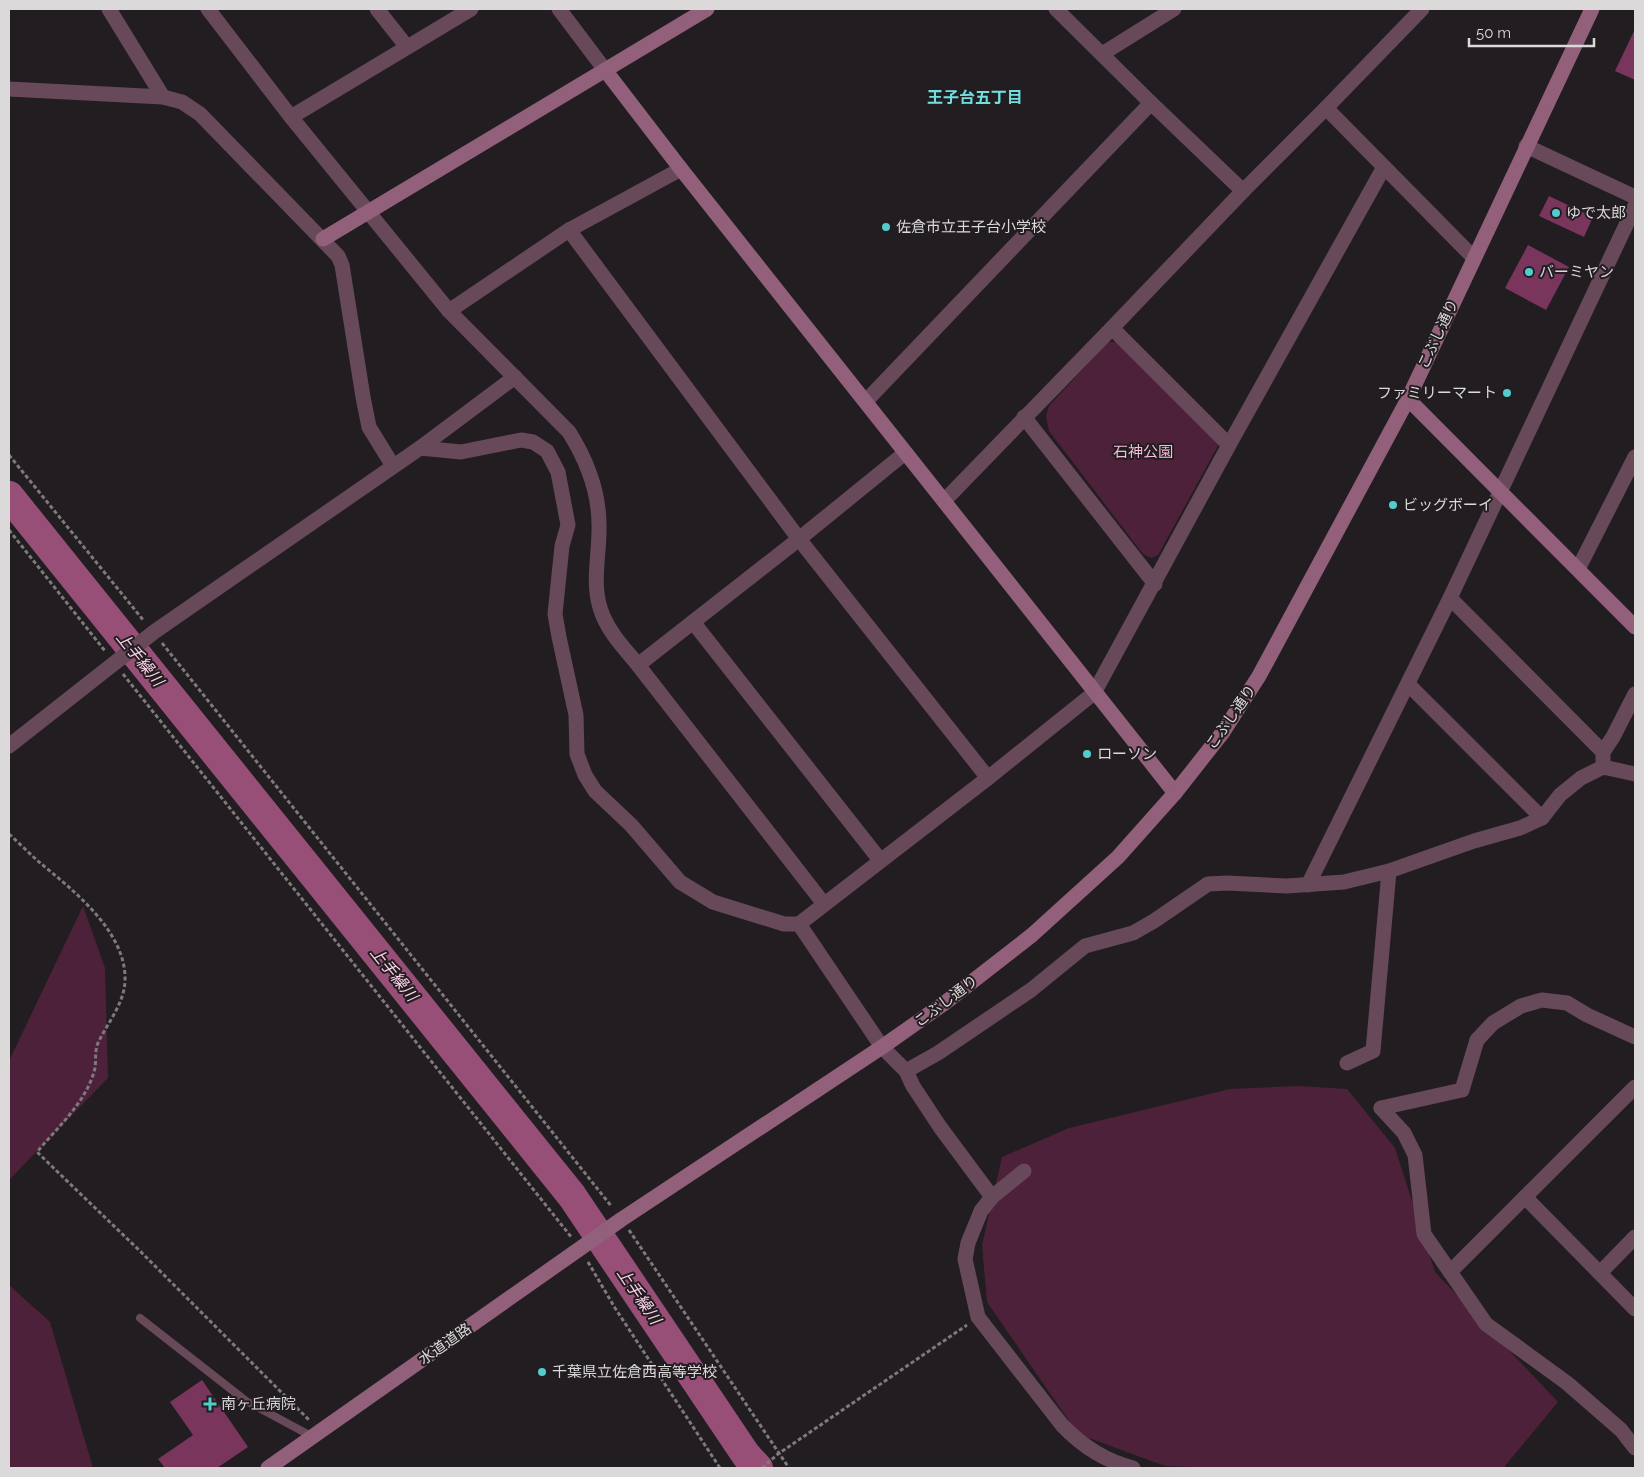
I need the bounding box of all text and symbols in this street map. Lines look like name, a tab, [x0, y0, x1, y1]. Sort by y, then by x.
scale bar	[1469, 15, 1594, 47]
text: 50 m	[1476, 24, 1511, 42]
district label: 王子台五丁目	[927, 88, 1023, 107]
place label: ゆで太郎	[1566, 204, 1626, 222]
marker: ゆで太郎	[1550, 207, 1562, 219]
place label: 佐倉市立王子台小学校	[896, 218, 1046, 236]
marker: 佐倉市立王子台小学校	[880, 221, 892, 233]
place label: バーミヤン	[1539, 263, 1614, 281]
marker: バーミヤン	[1523, 266, 1535, 278]
street label: こぶし通り	[1414, 296, 1462, 372]
place label: ファミリーマート	[1377, 384, 1497, 402]
marker: ファミリーマート	[1501, 387, 1513, 399]
park label: 石神公園	[1113, 443, 1173, 461]
place label: ビッグボーイ	[1403, 496, 1493, 514]
marker: ビッグボーイ	[1387, 499, 1399, 511]
water label: 上手繰川	[112, 628, 169, 691]
street label: こぶし通り	[1202, 681, 1260, 753]
place label: ローソン	[1097, 745, 1157, 763]
marker: ローソン	[1081, 748, 1093, 760]
water label: 上手繰川	[366, 943, 423, 1006]
street label: こぶし通り	[911, 971, 981, 1031]
water label: 上手繰川	[613, 1264, 666, 1329]
street label: 水道道路	[415, 1319, 475, 1369]
place label: 千葉県立佐倉西高等学校	[552, 1363, 717, 1381]
marker: 千葉県立佐倉西高等学校	[536, 1366, 548, 1378]
place label: 南ヶ丘病院	[221, 1395, 296, 1413]
marker: 南ヶ丘病院	[203, 1397, 217, 1411]

